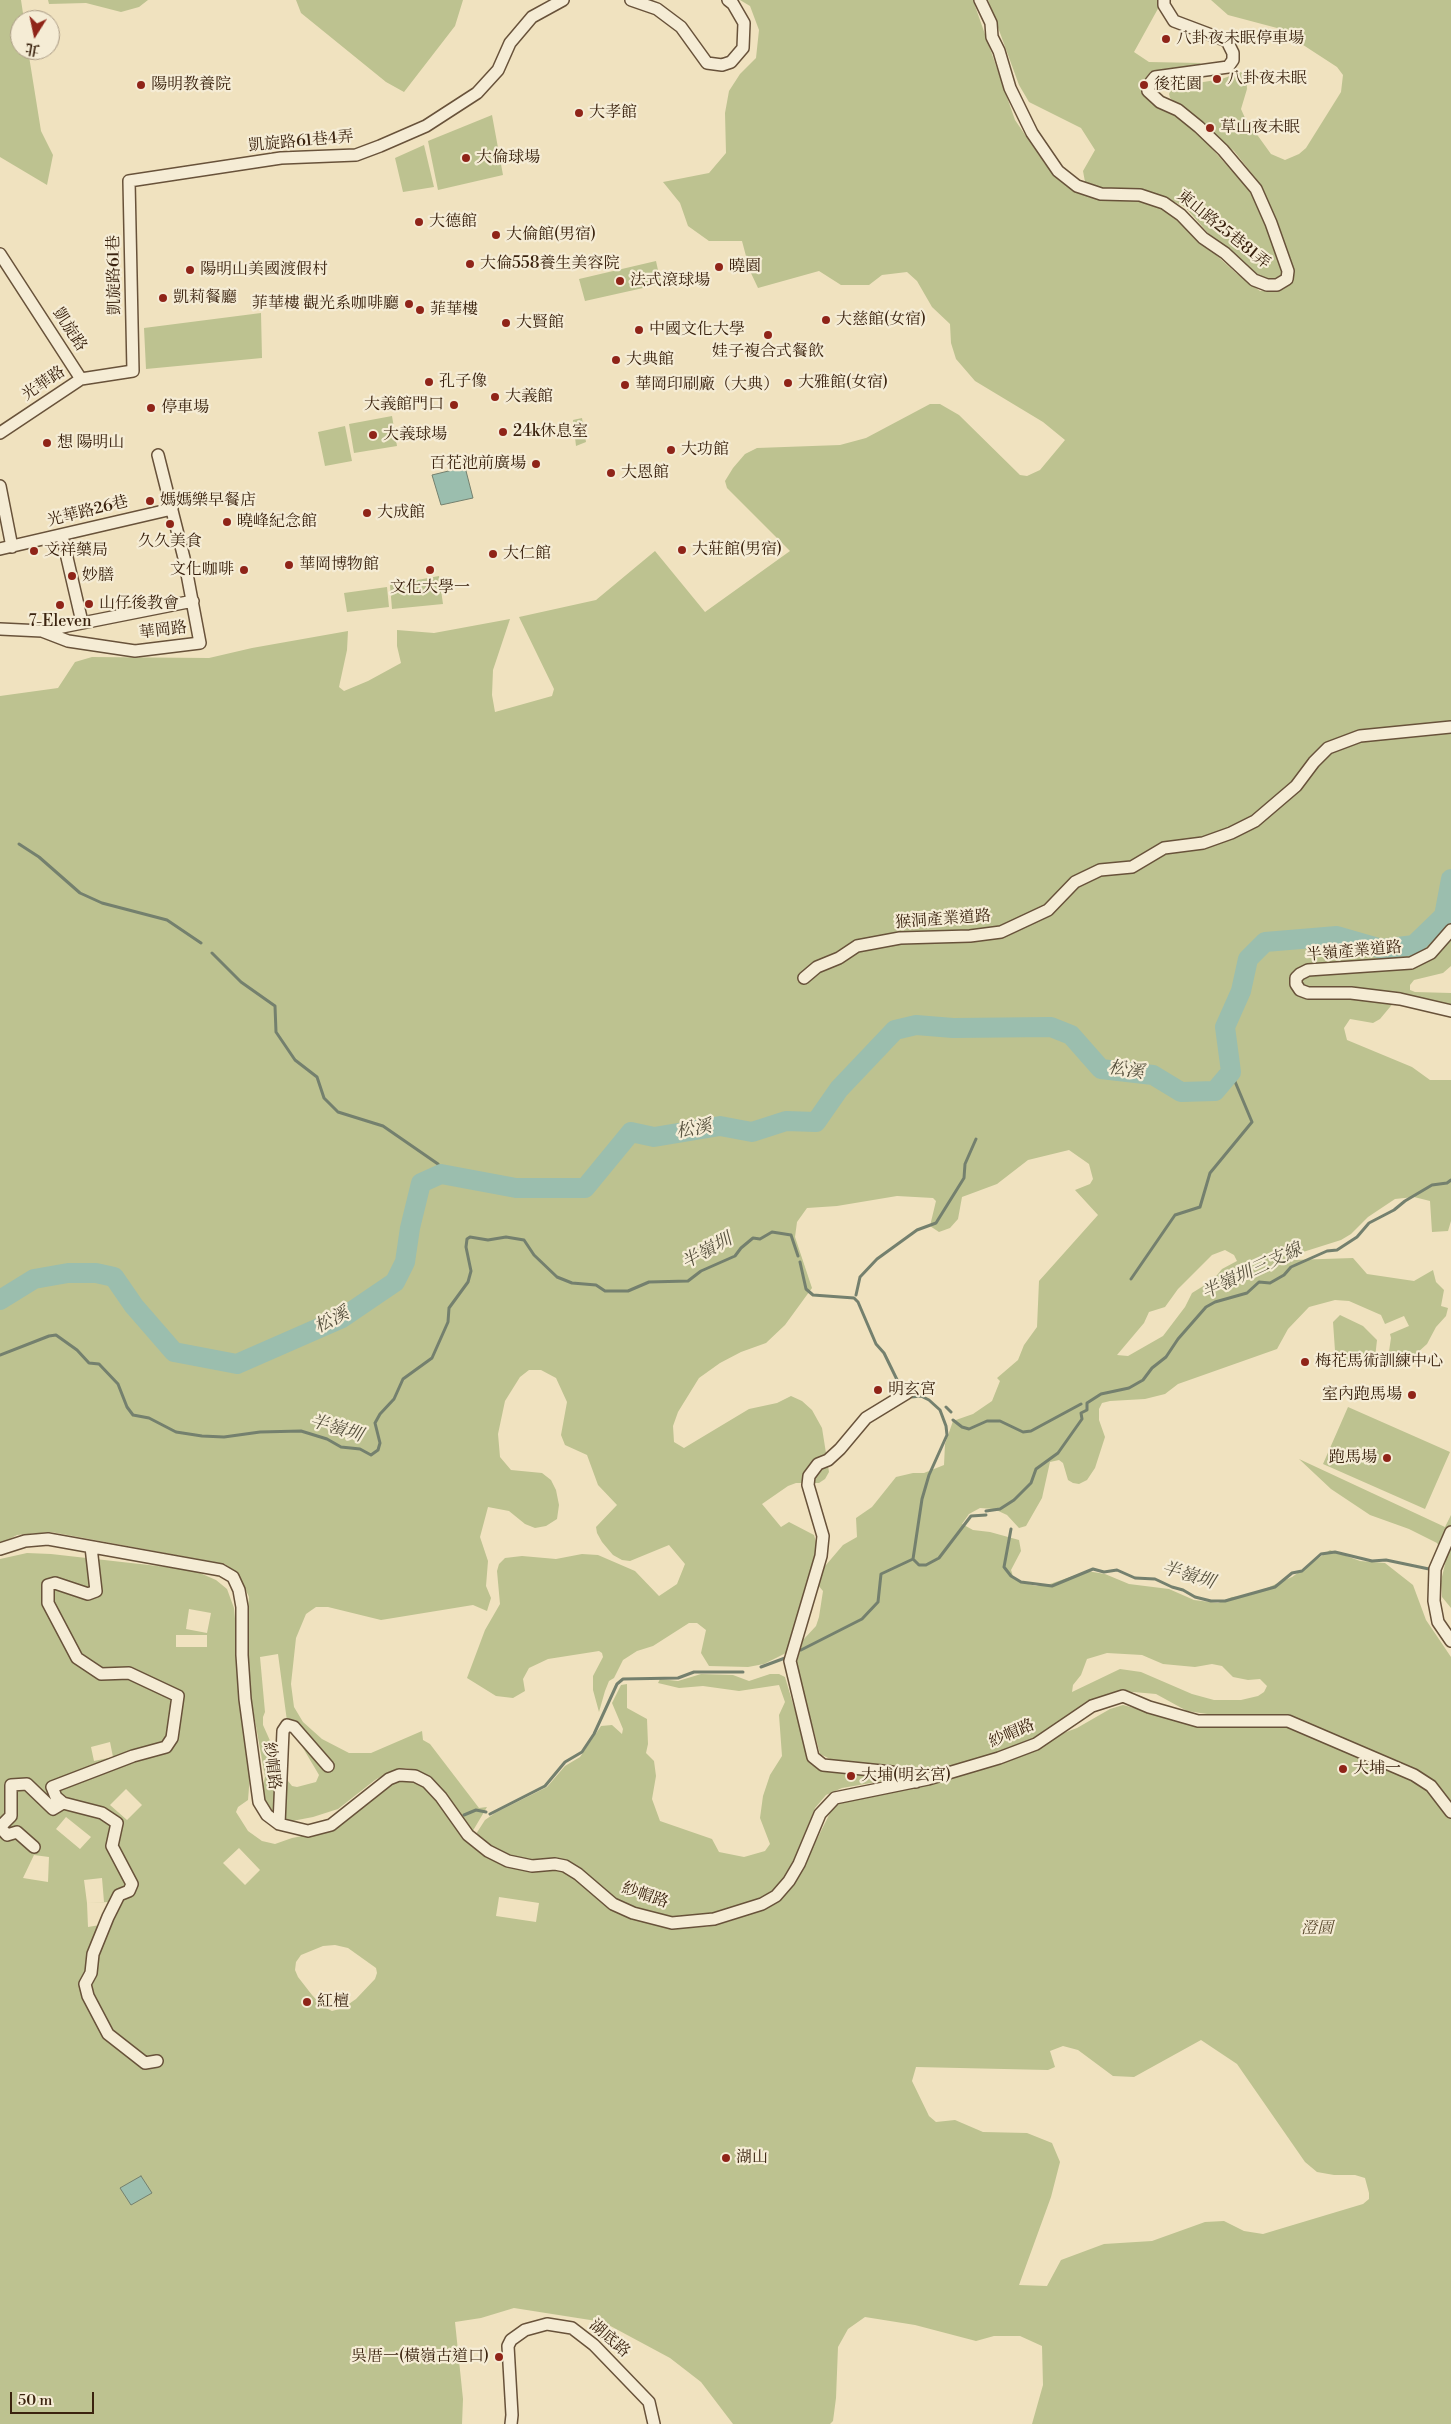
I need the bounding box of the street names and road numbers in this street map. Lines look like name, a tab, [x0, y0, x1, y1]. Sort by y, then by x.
street label: 凱旋路61巷4弄	[248, 128, 354, 156]
street label: 東山路25巷81弄	[1173, 187, 1273, 273]
street label: 凱旋路61巷	[105, 235, 125, 315]
street label: 凱旋路	[48, 305, 90, 355]
street label: 光華路	[19, 363, 69, 405]
street label: 光華路26巷	[45, 493, 131, 531]
street label: 華岡路	[138, 619, 188, 643]
street label: 猴洞產業道路	[894, 907, 992, 933]
street label: 半嶺產業道路	[1305, 938, 1403, 966]
street label: 紗帽路	[986, 1716, 1038, 1752]
street label: 紗帽路	[259, 1741, 283, 1791]
street label: 紗帽路	[619, 1879, 671, 1913]
street label: 湖底路	[585, 2316, 633, 2362]

